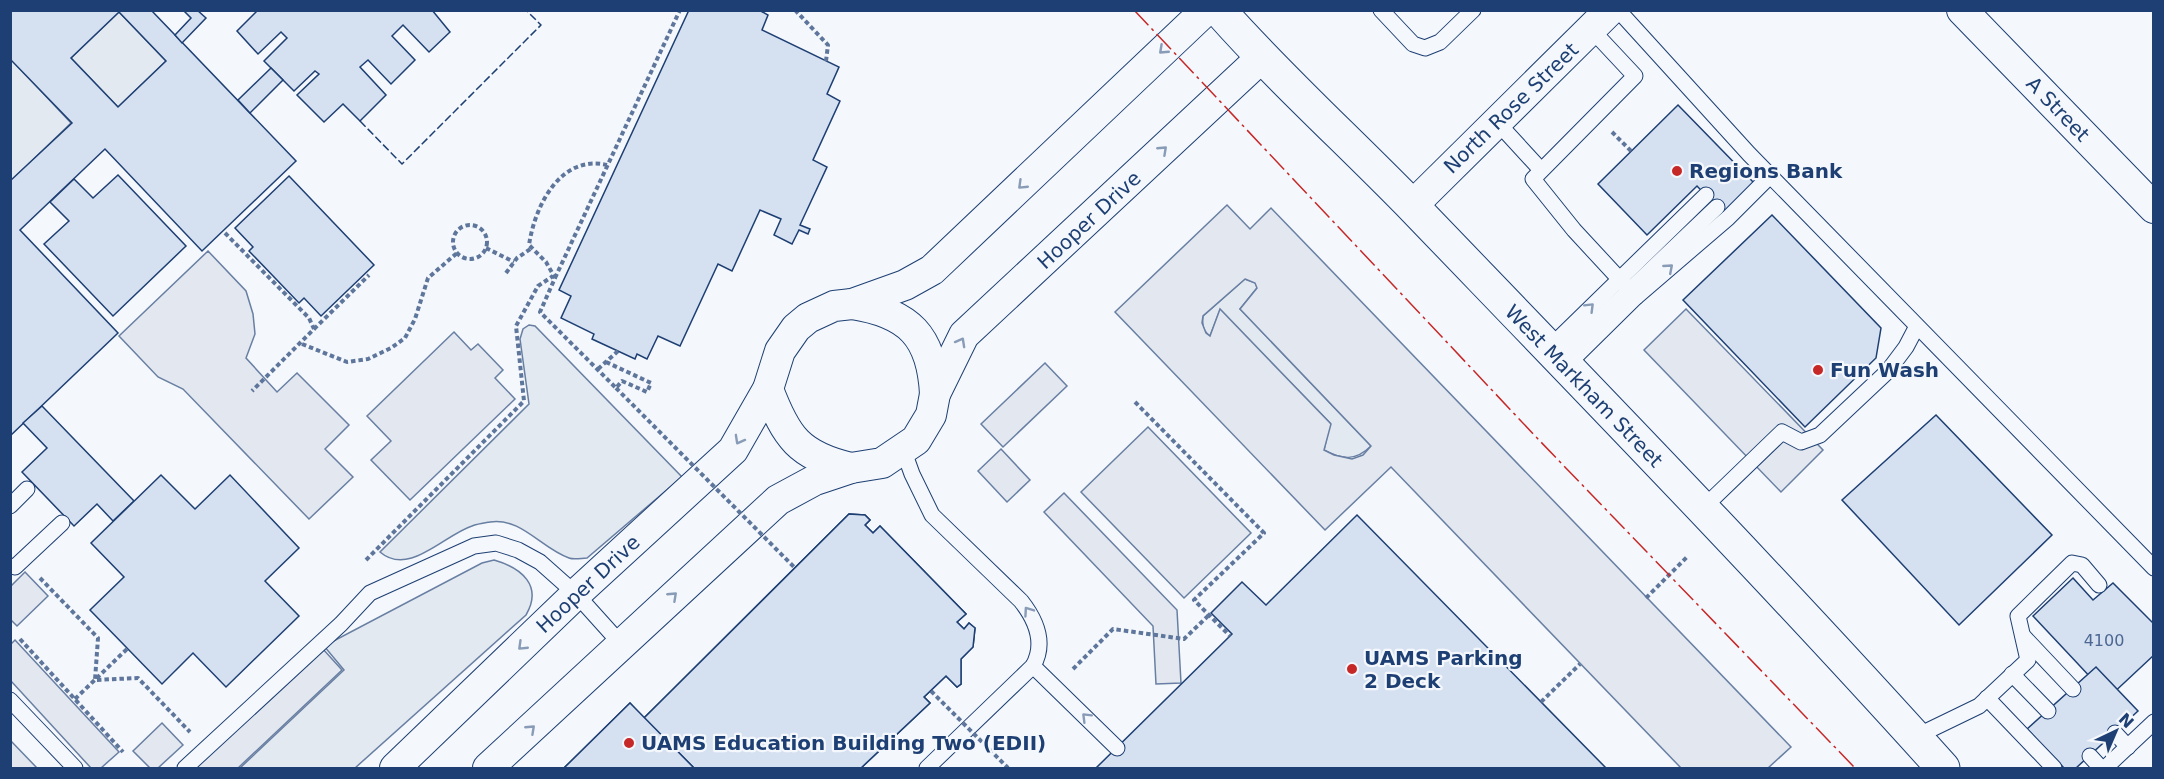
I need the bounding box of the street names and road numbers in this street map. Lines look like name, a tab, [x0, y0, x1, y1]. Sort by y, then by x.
street label: North Rose Street	[1439, 38, 1583, 178]
street label: A Street	[2021, 72, 2095, 147]
street label: Hooper Drive	[1032, 166, 1146, 274]
street label: West Markham Street	[1500, 300, 1668, 472]
street label: Hooper Drive	[531, 530, 645, 638]

